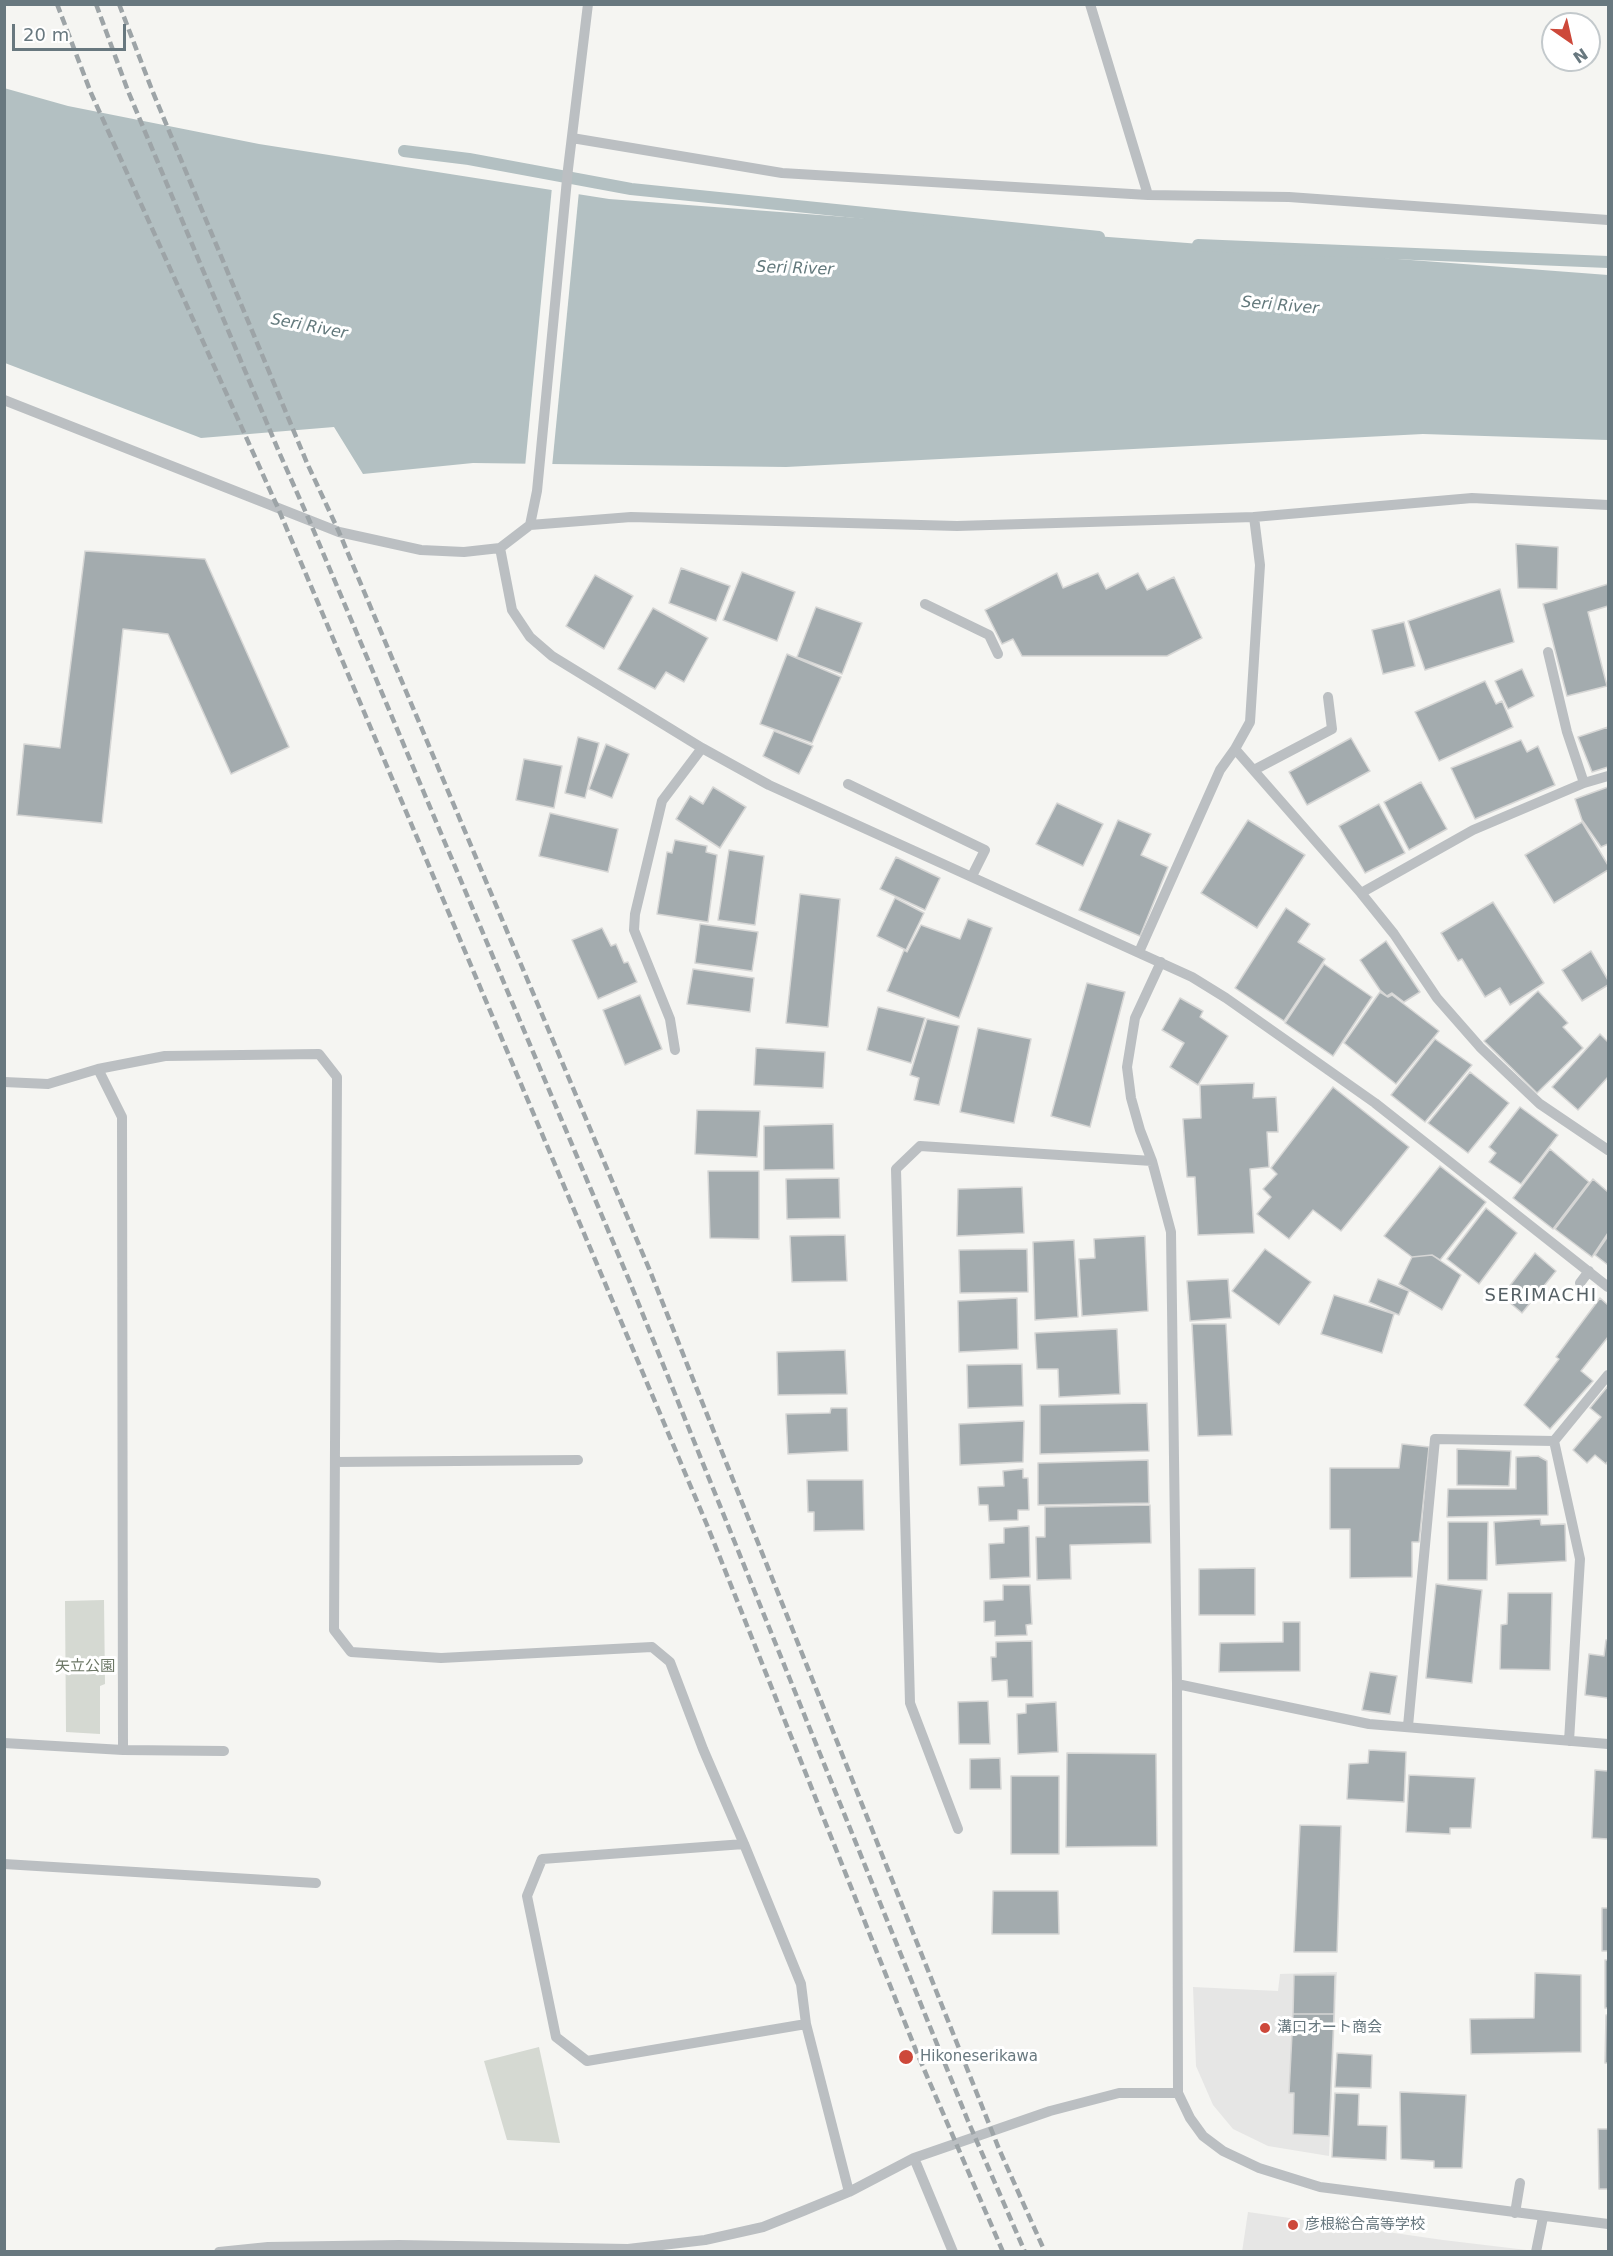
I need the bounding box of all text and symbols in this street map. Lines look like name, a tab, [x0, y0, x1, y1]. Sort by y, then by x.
scale bar	[15, 12, 129, 50]
north arrow	[1541, 12, 1601, 72]
text: 20 m	[23, 24, 69, 45]
text: N	[1569, 44, 1591, 67]
water label: Seri River	[756, 258, 834, 280]
water label: Seri River	[1241, 293, 1319, 319]
water label: Seri River	[269, 310, 349, 344]
district label: SERIMACHI	[1484, 1285, 1598, 1307]
park label: 矢立公園	[55, 1658, 115, 1676]
place label: 溝口オート商会	[1277, 2019, 1382, 2037]
marker: 溝口オート商会	[1258, 2021, 1272, 2035]
marker: Hikoneserikawa	[897, 2048, 915, 2066]
place label: Hikoneserikawa	[920, 2048, 1038, 2066]
place label: 彦根総合高等学校	[1305, 2216, 1425, 2234]
marker: 彦根総合高等学校	[1286, 2218, 1300, 2232]

